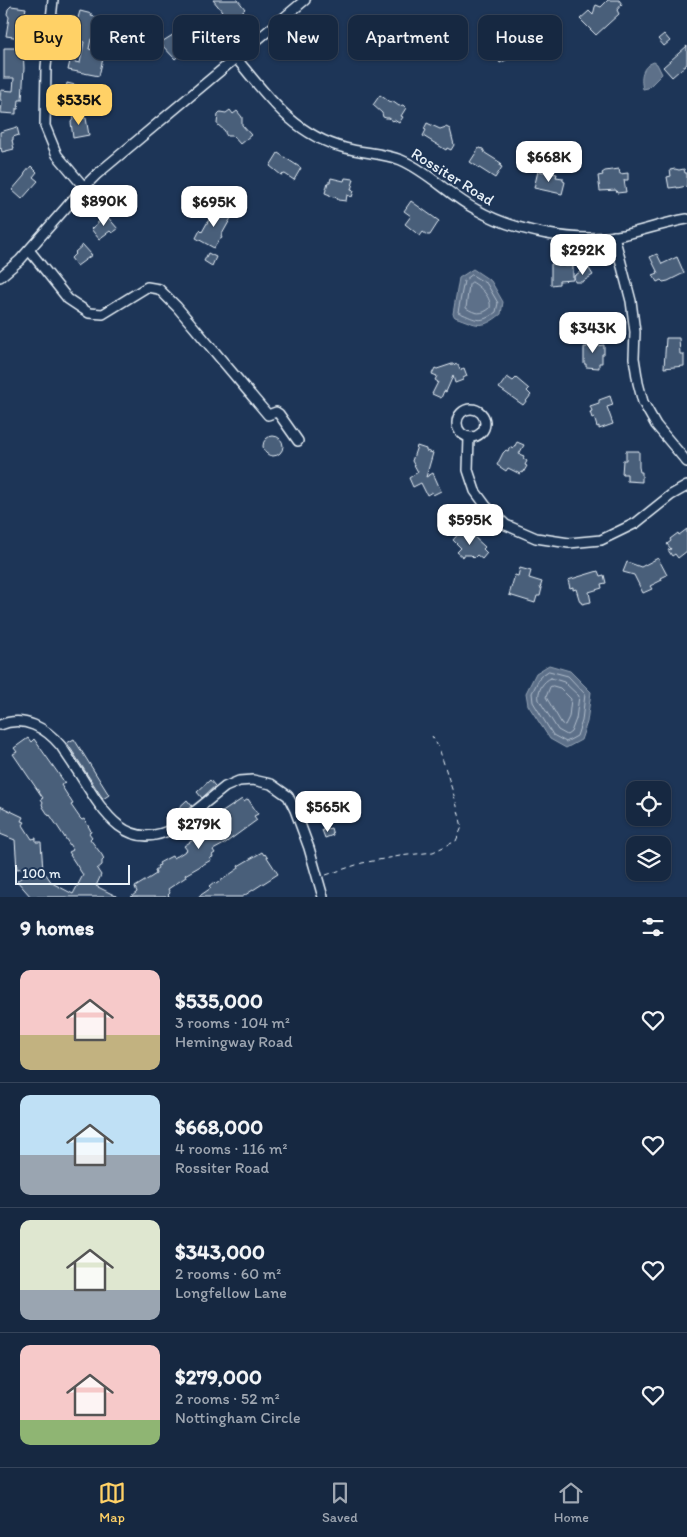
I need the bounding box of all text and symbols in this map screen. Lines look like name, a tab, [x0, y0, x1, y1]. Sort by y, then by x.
chip: Buy	[15, 15, 81, 60]
chip: Rent	[91, 15, 163, 60]
chip: Filters	[173, 15, 259, 60]
chip: New	[269, 15, 338, 60]
chip: Apartment	[348, 15, 468, 60]
chip: House	[478, 15, 562, 60]
pin: $535K	[44, 84, 114, 126]
text: $535K	[57, 90, 101, 109]
pin: $668K	[514, 140, 584, 183]
street label: Rossiter Road	[408, 143, 498, 210]
text: $668K	[527, 147, 571, 166]
pin: $890K	[69, 184, 139, 227]
pin: $695K	[179, 186, 249, 228]
text: $890K	[81, 191, 127, 210]
text: $695K	[192, 192, 236, 211]
pin: $292K	[548, 234, 618, 276]
text: $292K	[561, 240, 605, 259]
pin: $343K	[558, 312, 628, 354]
text: $343K	[570, 318, 616, 337]
pin: $595K	[435, 504, 505, 546]
text: $595K	[448, 510, 492, 529]
map controls	[626, 781, 671, 881]
button: locate	[626, 781, 671, 826]
pin: $565K	[293, 790, 363, 833]
text: $565K	[306, 797, 350, 816]
pin: $279K	[164, 808, 234, 850]
text: $279K	[177, 814, 221, 833]
button: layers	[626, 836, 671, 881]
scale bar	[15, 862, 130, 885]
text: 100 m	[22, 865, 61, 882]
icon: filters	[639, 913, 667, 941]
text: 9 homes	[20, 915, 94, 940]
text: $535,000	[175, 988, 263, 1013]
icon: home	[60, 990, 120, 1050]
icon: heart	[639, 1006, 667, 1034]
text: 3 rooms · 104 m²	[175, 1013, 290, 1032]
text: Hemingway Road	[175, 1032, 293, 1051]
text: $668,000	[175, 1114, 263, 1139]
icon: home	[60, 1115, 120, 1175]
icon: heart	[639, 1131, 667, 1159]
text: 4 rooms · 116 m²	[175, 1139, 287, 1158]
text: Rossiter Road	[175, 1158, 269, 1177]
text: $343,000	[175, 1239, 265, 1264]
icon: home	[60, 1240, 120, 1300]
icon: heart	[639, 1256, 667, 1284]
text: 2 rooms · 60 m²	[175, 1264, 281, 1283]
text: Longfellow Lane	[175, 1283, 287, 1302]
text: $279,000	[175, 1364, 262, 1389]
icon: home	[60, 1365, 120, 1425]
icon: heart	[639, 1381, 667, 1409]
text: 2 rooms · 52 m²	[175, 1389, 280, 1408]
text: Nottingham Circle	[175, 1408, 301, 1427]
tab: Map	[98, 1479, 126, 1526]
tab: Saved	[322, 1479, 358, 1526]
tab: Home	[554, 1479, 589, 1526]

